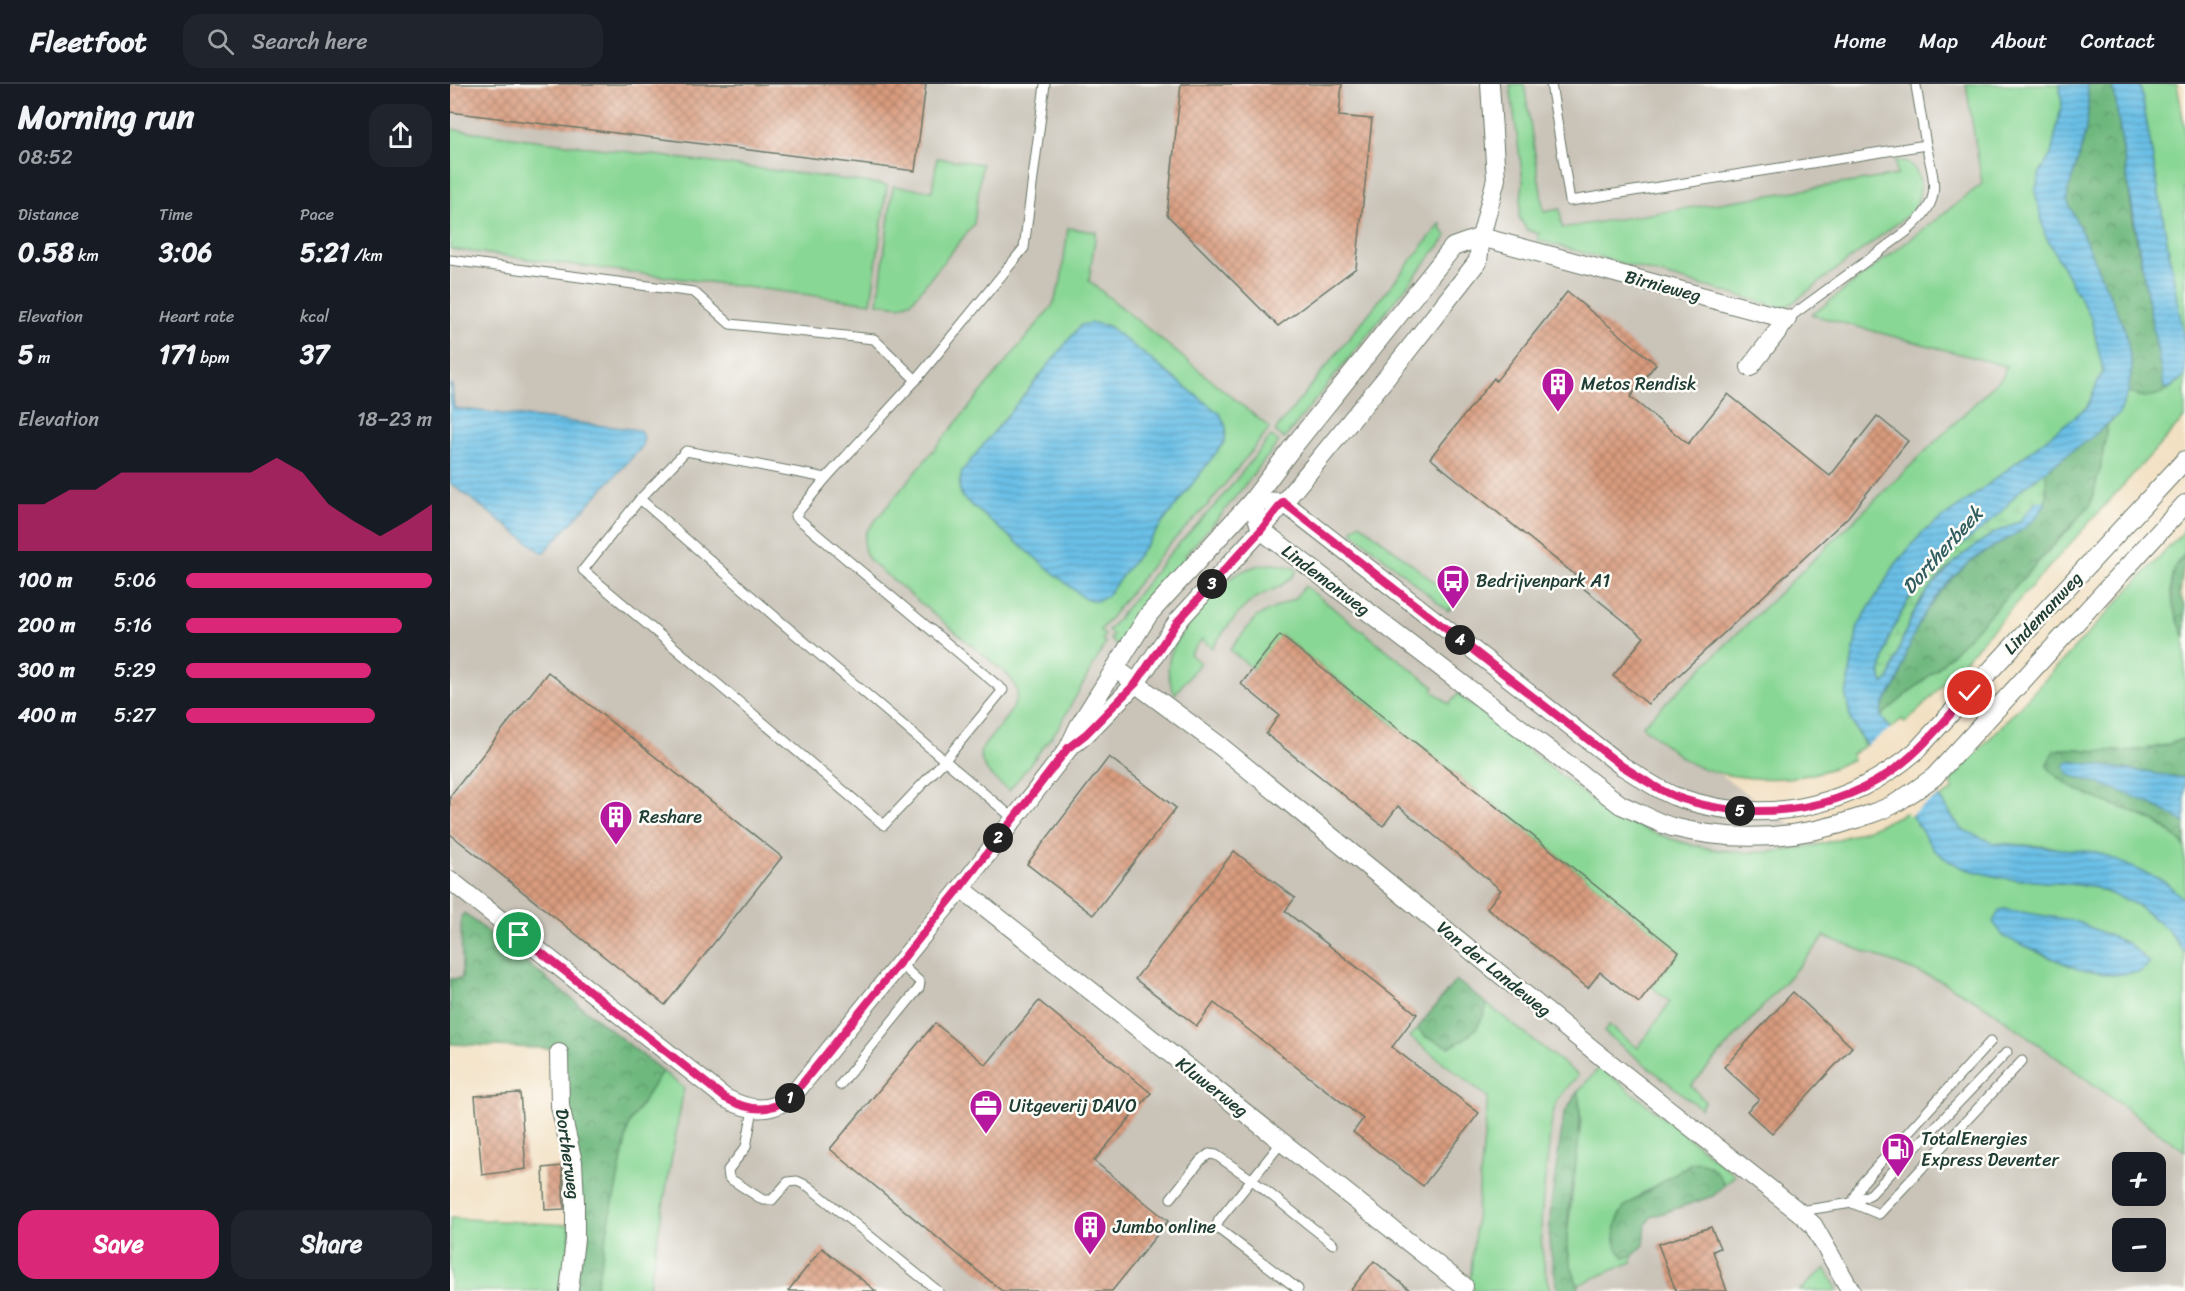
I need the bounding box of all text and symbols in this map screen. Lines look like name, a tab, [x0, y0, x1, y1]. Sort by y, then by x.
search box	[183, 14, 603, 68]
text: Fleetfoot	[30, 17, 147, 66]
text: Search here	[252, 22, 368, 61]
text: Home	[1834, 22, 1886, 60]
text: Map	[1919, 22, 1958, 60]
text: About	[1991, 22, 2048, 60]
text: Contact	[2081, 22, 2155, 60]
icon: search	[204, 25, 237, 58]
text: Morning run	[18, 88, 194, 146]
button: share	[369, 104, 432, 167]
text: 08:52	[18, 140, 73, 175]
text: Distance	[18, 200, 79, 229]
text: Time	[159, 200, 193, 229]
text: Pace	[300, 200, 334, 229]
text: 0.58	[18, 229, 74, 275]
text: 3:06	[159, 229, 212, 275]
text: 5:21	[300, 229, 350, 275]
text: km	[74, 241, 99, 270]
text: /km	[350, 241, 383, 270]
street label: Birnieweg	[1621, 260, 1705, 312]
text: Elevation	[18, 302, 83, 331]
text: Heart rate	[159, 302, 234, 331]
text: kcal	[300, 302, 329, 331]
text: 5	[18, 331, 34, 377]
text: 171	[159, 331, 196, 377]
text: 37	[300, 331, 329, 377]
text: m	[34, 343, 50, 372]
text: bpm	[196, 343, 230, 372]
building icon: Metos Rendisk	[1540, 366, 1576, 413]
place label: Metos Rendisk	[1581, 368, 1697, 400]
text: Elevation	[18, 402, 99, 437]
text: 18–23 m	[357, 402, 432, 437]
water label: Dortherbeek	[1893, 497, 1993, 603]
street label: Lindemanweg	[1274, 536, 1378, 624]
text: 100 m	[18, 563, 72, 598]
text: 5:06	[114, 563, 156, 598]
bus stop icon: Bedrijvenpark A1	[1435, 563, 1471, 610]
street label: Lindemanweg	[1995, 564, 2091, 662]
place label: Bedrijvenpark A1	[1476, 565, 1610, 597]
pin: 3	[1197, 569, 1227, 599]
text: 3	[1208, 569, 1216, 598]
text: 200 m	[18, 608, 75, 643]
text: 5:16	[114, 608, 152, 643]
pin: 4	[1445, 625, 1475, 655]
text: 4	[1455, 625, 1465, 654]
text: 300 m	[18, 653, 75, 688]
text: 5:29	[114, 653, 156, 688]
pin	[1944, 667, 1995, 718]
icon: check	[1953, 676, 1986, 709]
text: 400 m	[18, 698, 76, 733]
text: 5:27	[114, 698, 155, 733]
pin: 5	[1725, 796, 1755, 826]
text: 5	[1735, 796, 1745, 825]
building icon: Reshare	[598, 799, 634, 846]
place label: Reshare	[639, 801, 702, 833]
pin: 2	[983, 823, 1013, 853]
text: 2	[993, 823, 1003, 852]
pin	[493, 909, 544, 960]
street label: Van der Landeweg	[1429, 912, 1559, 1026]
icon: arrive	[502, 918, 535, 951]
street label: Kluwerweg	[1169, 1048, 1255, 1126]
pin: 1	[775, 1083, 805, 1113]
text: 1	[787, 1083, 793, 1112]
office icon: Uitgeverij DAVO	[968, 1088, 1004, 1135]
place label: Uitgeverij DAVO	[1009, 1090, 1137, 1122]
street label: Dortherweg	[546, 1107, 590, 1201]
place label: TotalEnergies Express Deventer	[1921, 1123, 2060, 1176]
fuel station icon: TotalEnergies Express Deventer	[1880, 1131, 1916, 1178]
map controls	[2112, 1152, 2166, 1272]
button: +	[2112, 1152, 2166, 1206]
building icon: Jumbo online	[1072, 1209, 1108, 1256]
button: Save	[18, 1210, 219, 1279]
button: Share	[231, 1210, 432, 1279]
place label: Jumbo online	[1112, 1211, 1216, 1243]
button: −	[2112, 1218, 2166, 1272]

